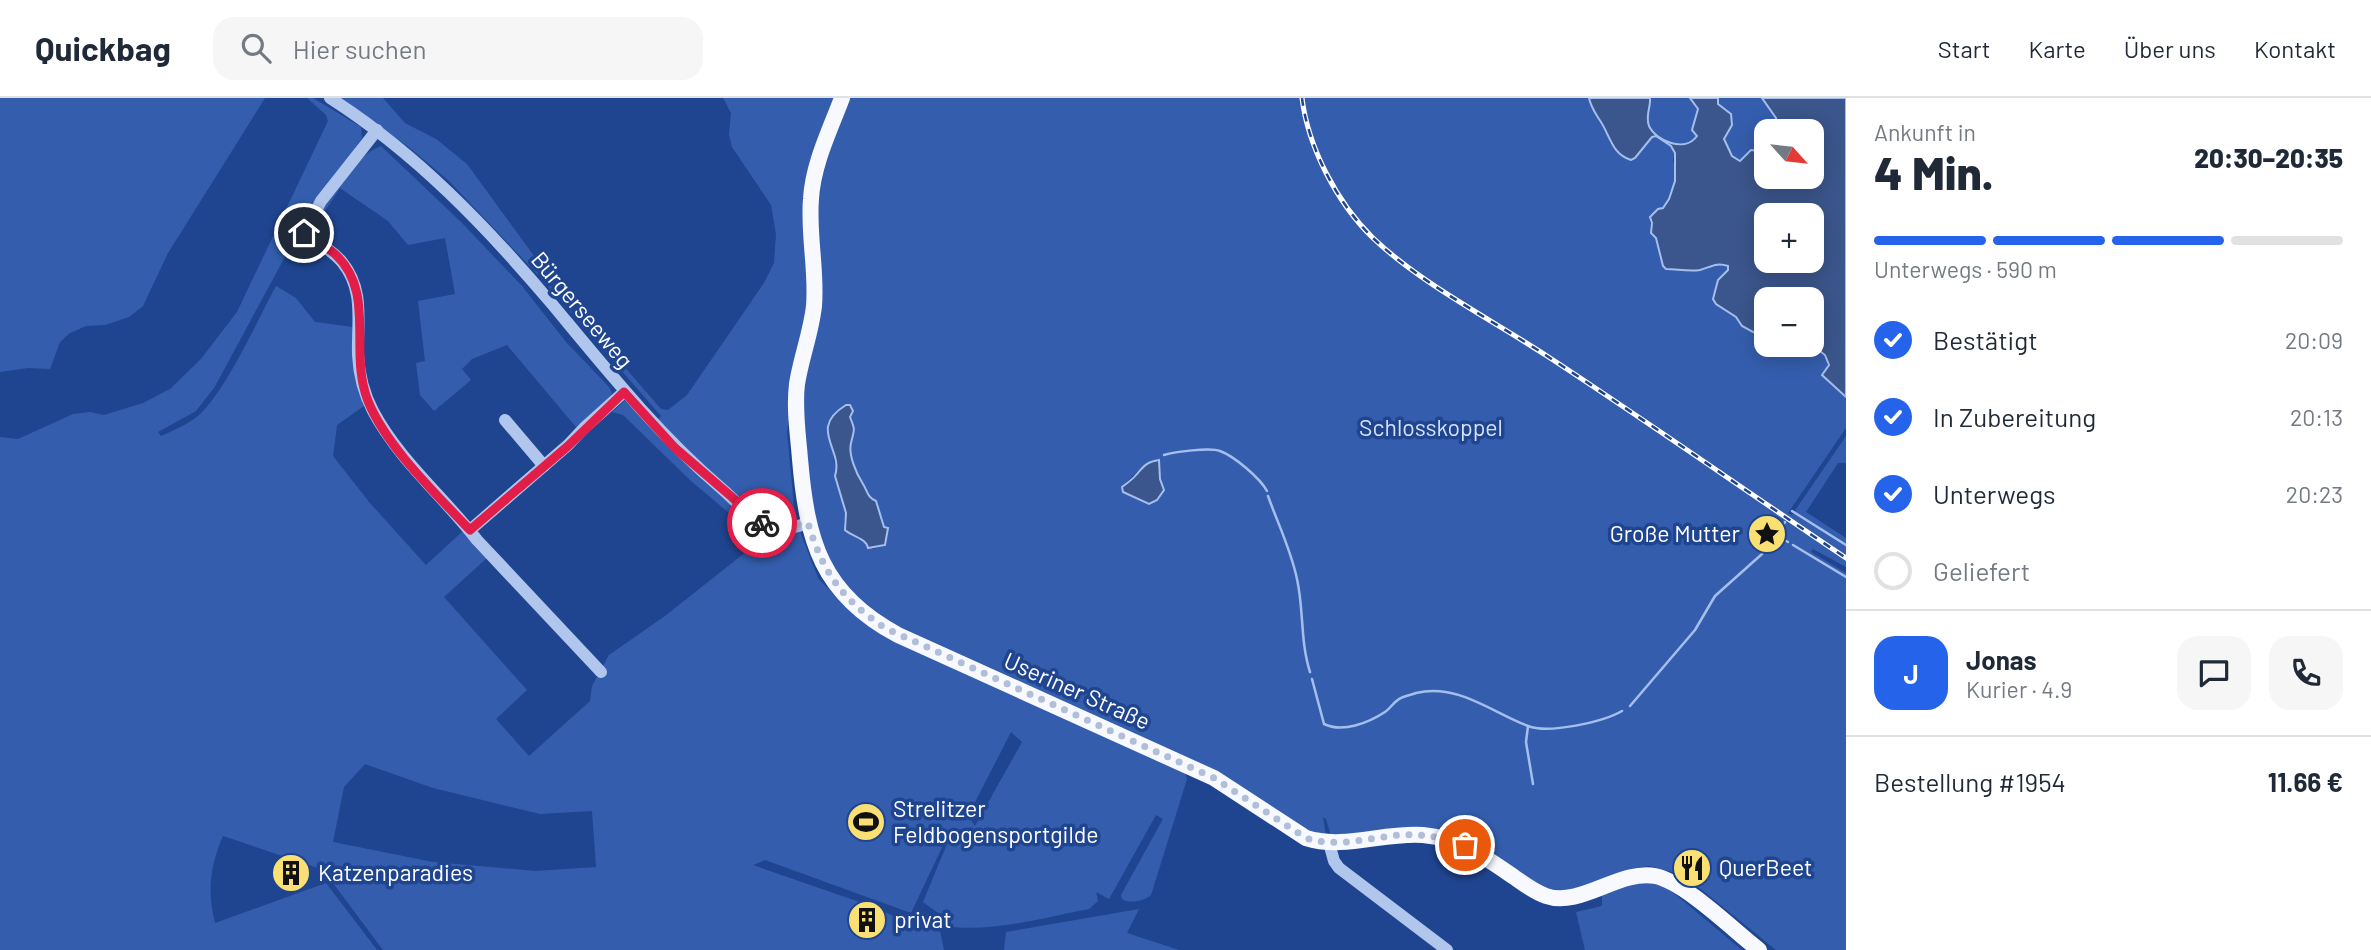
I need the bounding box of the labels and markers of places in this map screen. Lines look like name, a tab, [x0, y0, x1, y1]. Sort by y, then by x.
pin	[274, 203, 334, 263]
place icon: Große Mutter	[1746, 513, 1788, 555]
place label: Große Mutter	[1610, 519, 1741, 547]
place label: Strelitzer Feldbogensportgilde	[893, 794, 1098, 848]
sports icon: Strelitzer Feldbogensportgilde	[845, 801, 887, 843]
pin	[1435, 815, 1495, 875]
restaurant icon: QuerBeet	[1671, 847, 1713, 889]
building icon: Katzenparadies	[270, 852, 312, 894]
place label: QuerBeet	[1719, 853, 1812, 881]
place label: Katzenparadies	[318, 858, 473, 886]
building icon: privat	[846, 899, 888, 941]
place label: privat	[894, 905, 952, 933]

